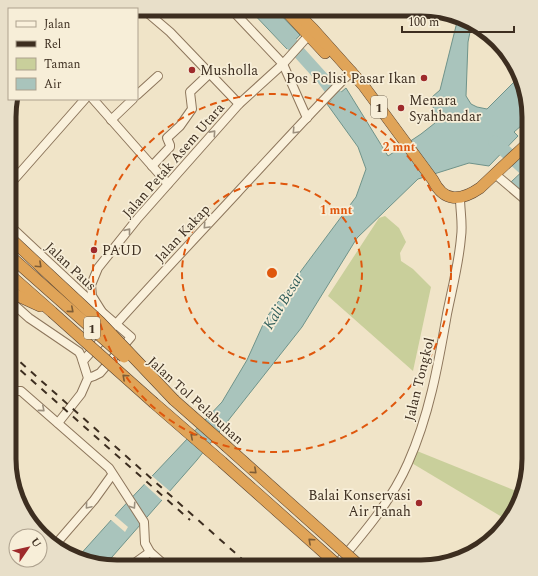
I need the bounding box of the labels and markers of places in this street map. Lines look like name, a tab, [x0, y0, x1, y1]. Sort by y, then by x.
place label: Musholla	[200, 60, 258, 81]
marker: Musholla	[187, 65, 197, 75]
place label: Pos Polisi Pasar Ikan	[286, 68, 416, 89]
marker: Pos Polisi Pasar Ikan	[419, 73, 429, 83]
place label: Menara Syahbandar	[409, 90, 482, 127]
marker: Menara Syahbandar	[396, 103, 406, 113]
place label: PAUD	[102, 240, 142, 261]
marker: PAUD	[89, 245, 99, 255]
centre of rings	[265, 266, 279, 280]
place label: Balai Konservasi Air Tanah	[308, 485, 411, 522]
marker: Balai Konservasi Air Tanah	[414, 498, 424, 508]

